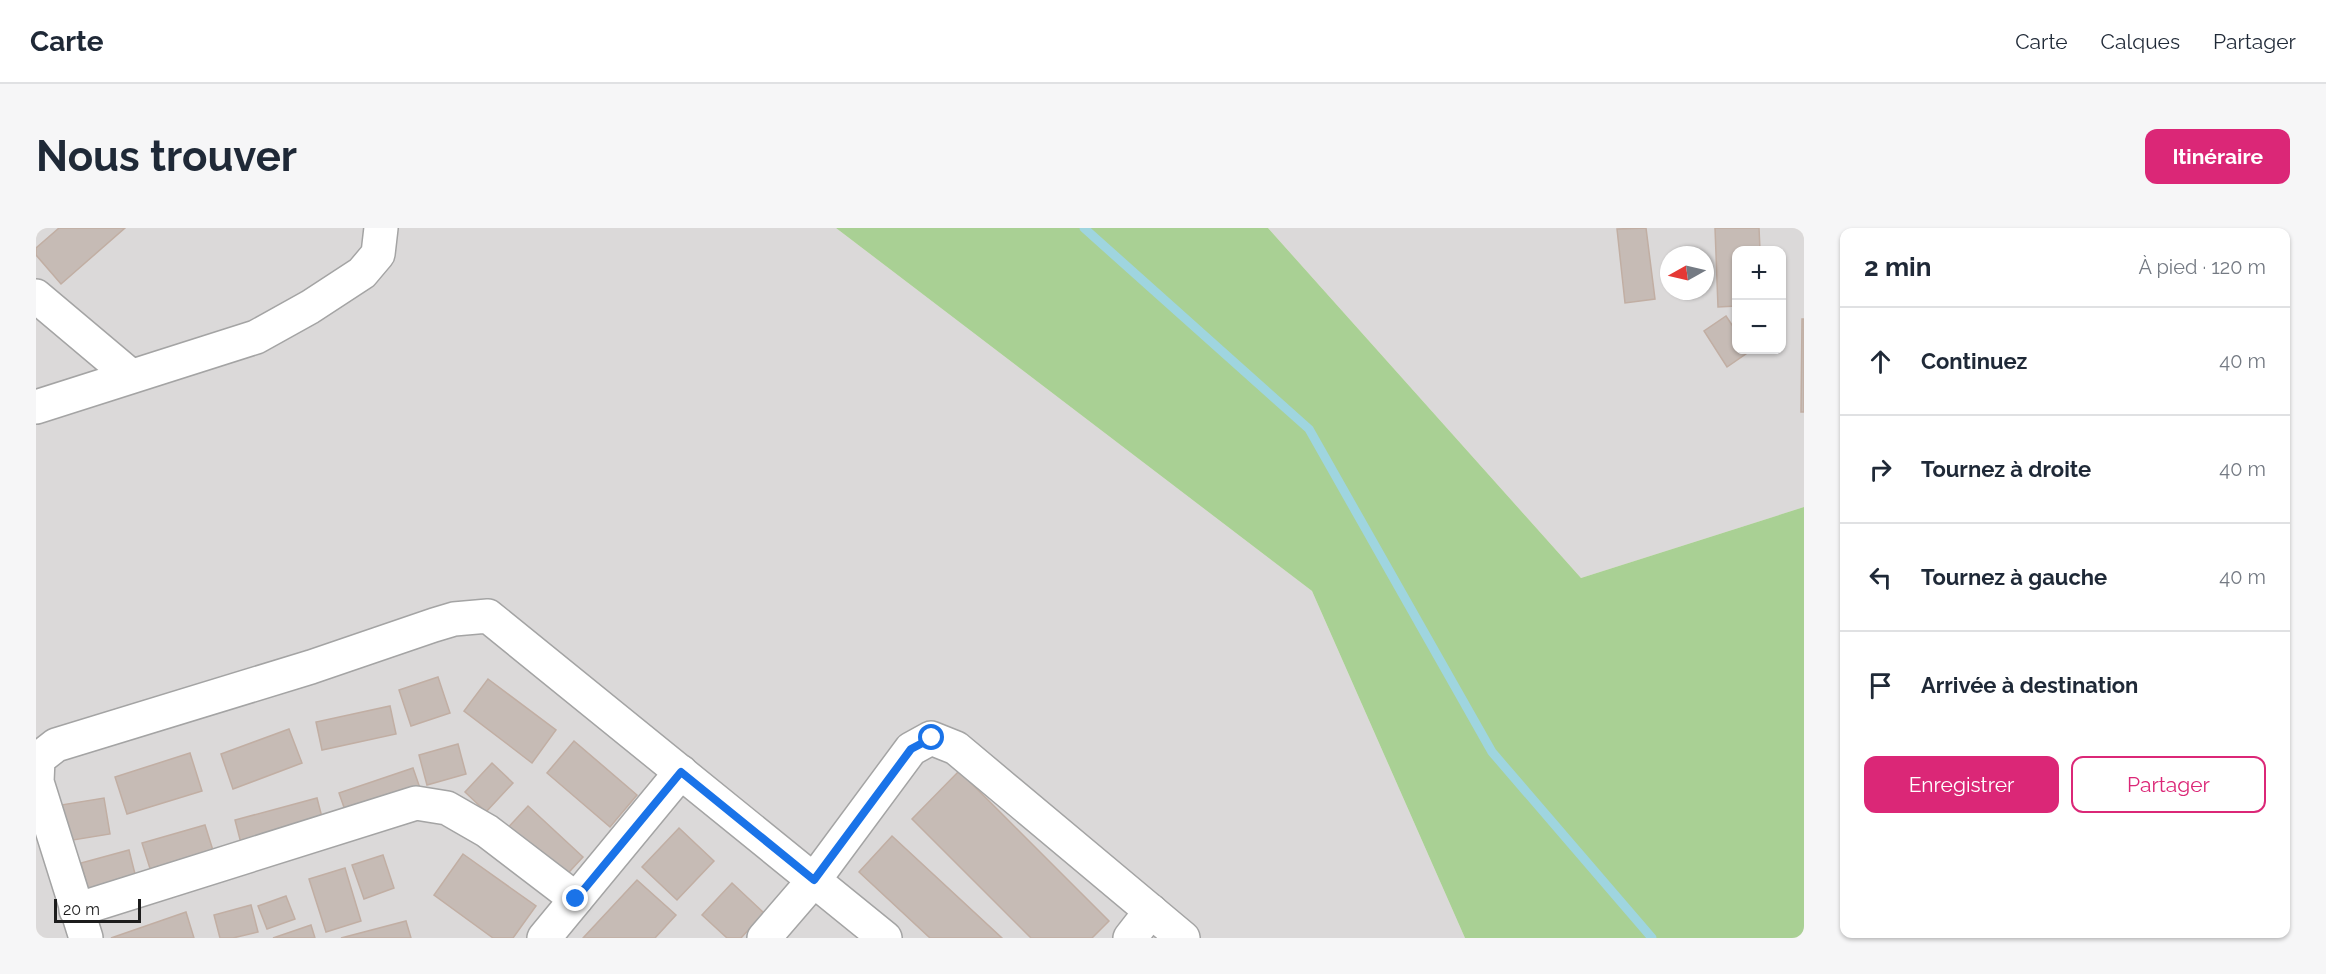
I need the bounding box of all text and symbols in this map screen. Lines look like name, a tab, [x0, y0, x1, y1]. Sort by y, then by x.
text: Carte	[30, 25, 103, 58]
text: Carte	[2015, 29, 2068, 54]
text: Calques	[2101, 29, 2180, 54]
text: Partager	[2213, 29, 2296, 54]
button: Itinéraire	[2145, 129, 2290, 184]
text: Nous trouver	[36, 132, 297, 181]
north arrow	[1660, 246, 1714, 300]
map controls	[1732, 246, 1786, 354]
button: +	[1732, 246, 1786, 300]
text: 2 min	[1864, 252, 1931, 282]
text: À pied · 120 m	[2138, 255, 2266, 279]
button: −	[1732, 300, 1786, 354]
icon: ahead	[1864, 345, 1897, 378]
text: Continuez	[1921, 348, 2027, 374]
text: 40 m	[2219, 349, 2266, 373]
icon: right	[1864, 453, 1897, 486]
text: Tournez à droite	[1921, 456, 2091, 482]
text: 40 m	[2219, 457, 2266, 481]
icon: left	[1864, 561, 1897, 594]
text: Tournez à gauche	[1921, 564, 2107, 590]
text: 40 m	[2219, 565, 2266, 589]
icon: arrive	[1864, 669, 1897, 702]
text: Arrivée à destination	[1921, 672, 2138, 698]
route start	[918, 724, 944, 750]
button: Enregistrer	[1864, 756, 2059, 813]
button: Partager	[2071, 756, 2266, 813]
route end	[562, 885, 588, 911]
scale bar	[54, 896, 141, 924]
text: 20 m	[63, 900, 100, 919]

